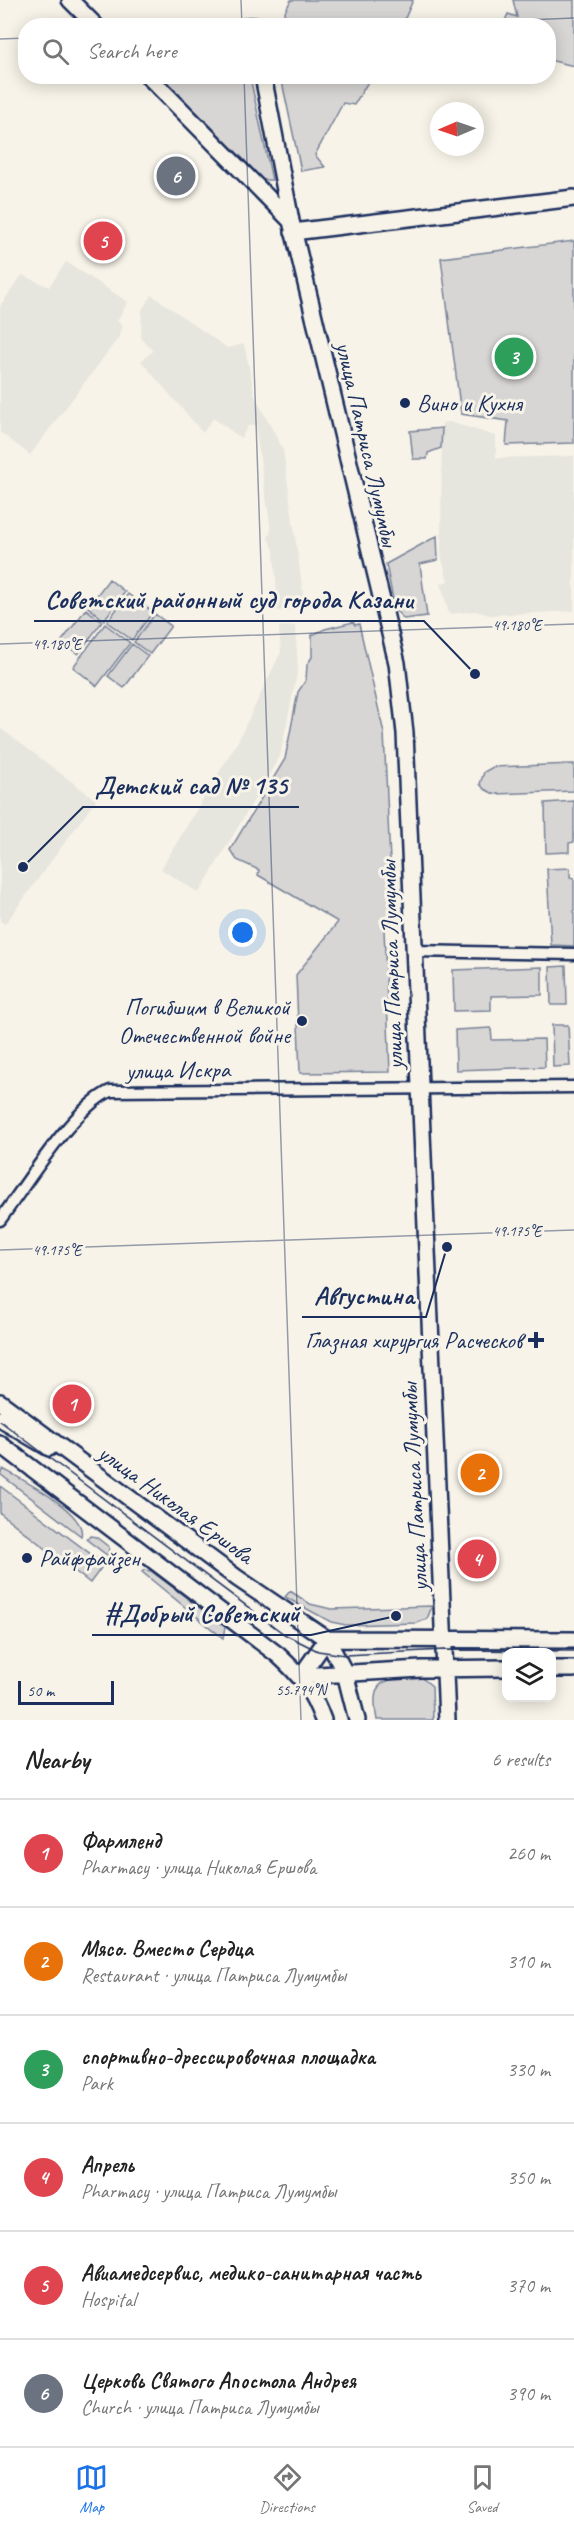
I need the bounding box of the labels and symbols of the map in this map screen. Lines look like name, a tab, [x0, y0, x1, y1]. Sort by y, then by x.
north arrow	[430, 102, 484, 156]
pin: 6	[156, 154, 195, 198]
pin: 5	[84, 218, 122, 264]
pin: 3	[494, 334, 534, 380]
street label: улица Патриса Лумумбы	[328, 337, 406, 551]
place label: Вино и Кухня	[417, 388, 523, 418]
marker: Вино и Кухня	[398, 396, 412, 410]
callout: Советский районный суд города Казани	[34, 577, 424, 621]
text: Советский районный суд города Казани	[45, 583, 415, 616]
text: 49.180°E	[493, 616, 544, 635]
text: 49.180°E	[33, 635, 84, 654]
callout: Детский сад № 135	[83, 763, 299, 807]
text: Детский сад № 135	[95, 769, 290, 802]
street label: улица Патриса Лумумбы	[372, 858, 410, 1072]
your location	[228, 918, 257, 947]
place label: Погибшим в Великой Отечественной войне	[119, 992, 292, 1050]
marker: Погибшим в Великой Отечественной войне	[295, 1014, 309, 1028]
street label: улица Искра	[124, 1054, 232, 1086]
text: 49.175°E	[493, 1222, 544, 1241]
text: 49.175°E	[33, 1241, 84, 1260]
callout: Августина	[302, 1273, 426, 1317]
text: Августина	[314, 1279, 417, 1312]
place label: Глазная хирургия Расческов	[305, 1325, 527, 1355]
marker: Глазная хирургия Расческов	[527, 1331, 545, 1349]
street label: улица Патриса Лумумбы	[393, 1380, 435, 1594]
pin: 1	[52, 1382, 92, 1426]
street label: улица Николая Ершова	[91, 1436, 261, 1572]
pin: 2	[460, 1450, 500, 1496]
pin: 4	[458, 1536, 496, 1582]
place label: Райффайзен	[39, 1543, 141, 1574]
marker: Райффайзен	[20, 1551, 34, 1565]
callout: #Добрый Советский	[92, 1591, 311, 1635]
text: #Добрый Советский	[105, 1597, 301, 1630]
scale bar	[18, 1678, 114, 1706]
text: 55.794°N	[276, 1681, 329, 1700]

